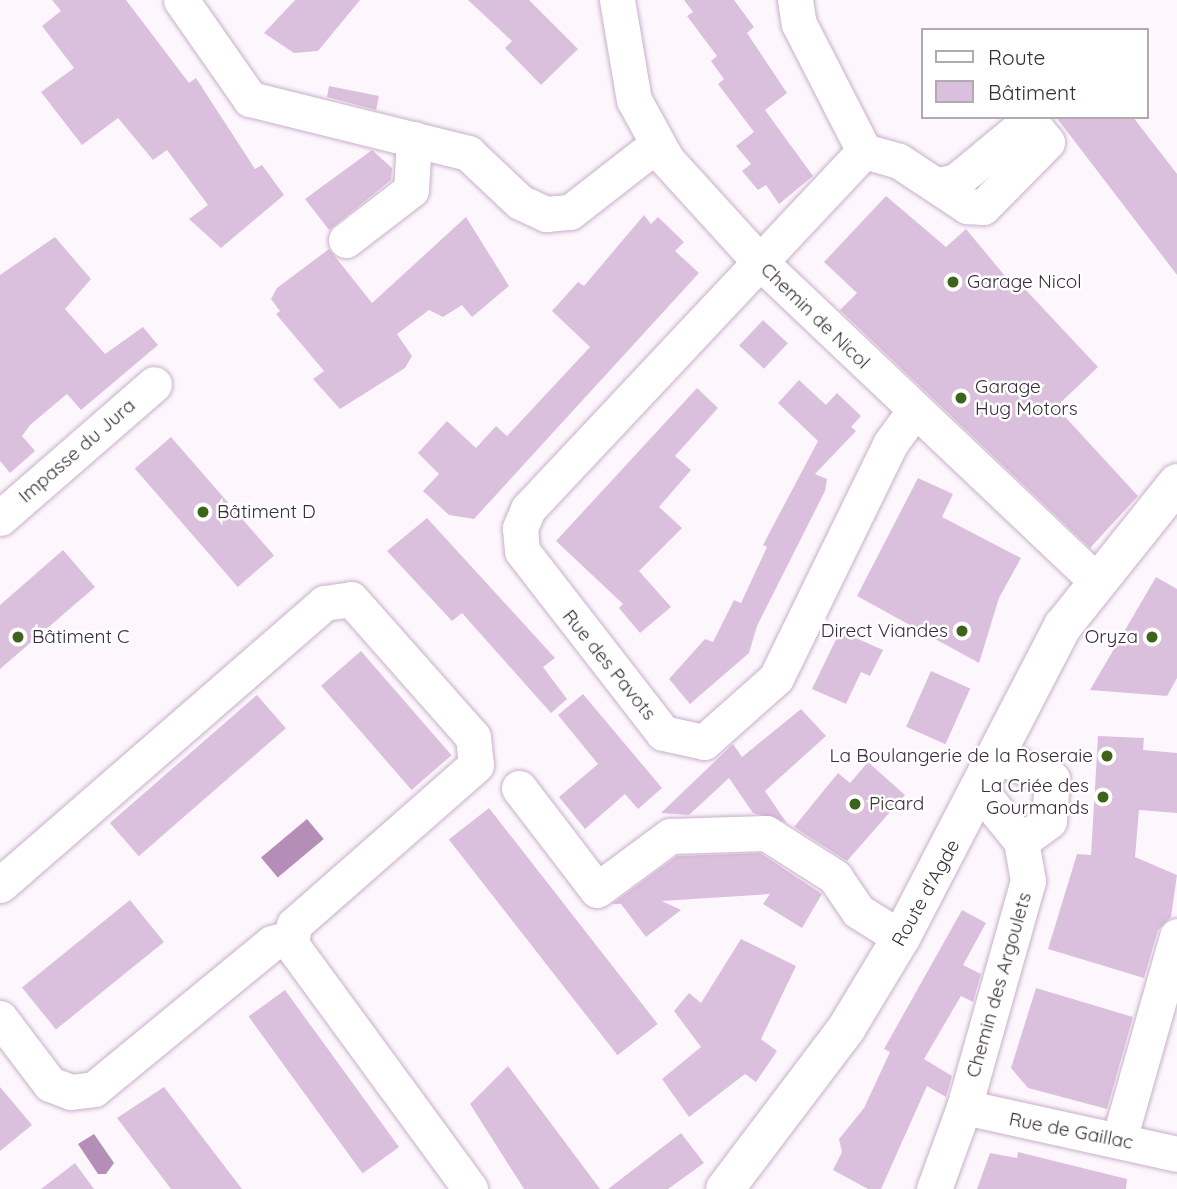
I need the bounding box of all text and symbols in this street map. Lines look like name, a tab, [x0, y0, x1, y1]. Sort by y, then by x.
legend	[922, 28, 1149, 119]
text: Route	[988, 44, 1045, 70]
text: Bâtiment	[988, 79, 1076, 105]
street label: Chemin de Nicol	[756, 258, 874, 374]
place label: Garage Nicol	[967, 271, 1082, 293]
marker: Garage Nicol	[945, 274, 961, 290]
place label: Garage Hug Motors	[975, 376, 1078, 420]
marker: Garage Hug Motors	[953, 390, 969, 406]
street label: Impasse du Jura	[14, 394, 140, 508]
place label: Bâtiment D	[217, 501, 316, 523]
marker: Bâtiment D	[195, 504, 211, 520]
street label: Rue des Pavots	[558, 605, 660, 725]
place label: Direct Viandes	[821, 620, 948, 642]
marker: Direct Viandes	[954, 623, 970, 639]
place label: Bâtiment C	[32, 626, 129, 648]
place label: Oryza	[1085, 626, 1138, 648]
marker: Bâtiment C	[10, 629, 26, 645]
marker: Oryza	[1144, 629, 1160, 645]
place label: La Boulangerie de la Roseraie	[830, 745, 1093, 767]
marker: La Boulangerie de la Roseraie	[1099, 748, 1115, 764]
place label: La Criée des Gourmands	[981, 775, 1089, 819]
marker: La Criée des Gourmands	[1095, 789, 1111, 805]
place label: Picard	[869, 793, 924, 815]
marker: Picard	[847, 796, 863, 812]
street label: Route d'Agde	[887, 836, 965, 950]
street label: Chemin des Argoulets	[962, 890, 1036, 1080]
street label: Rue de Gaillac	[1007, 1108, 1135, 1154]

